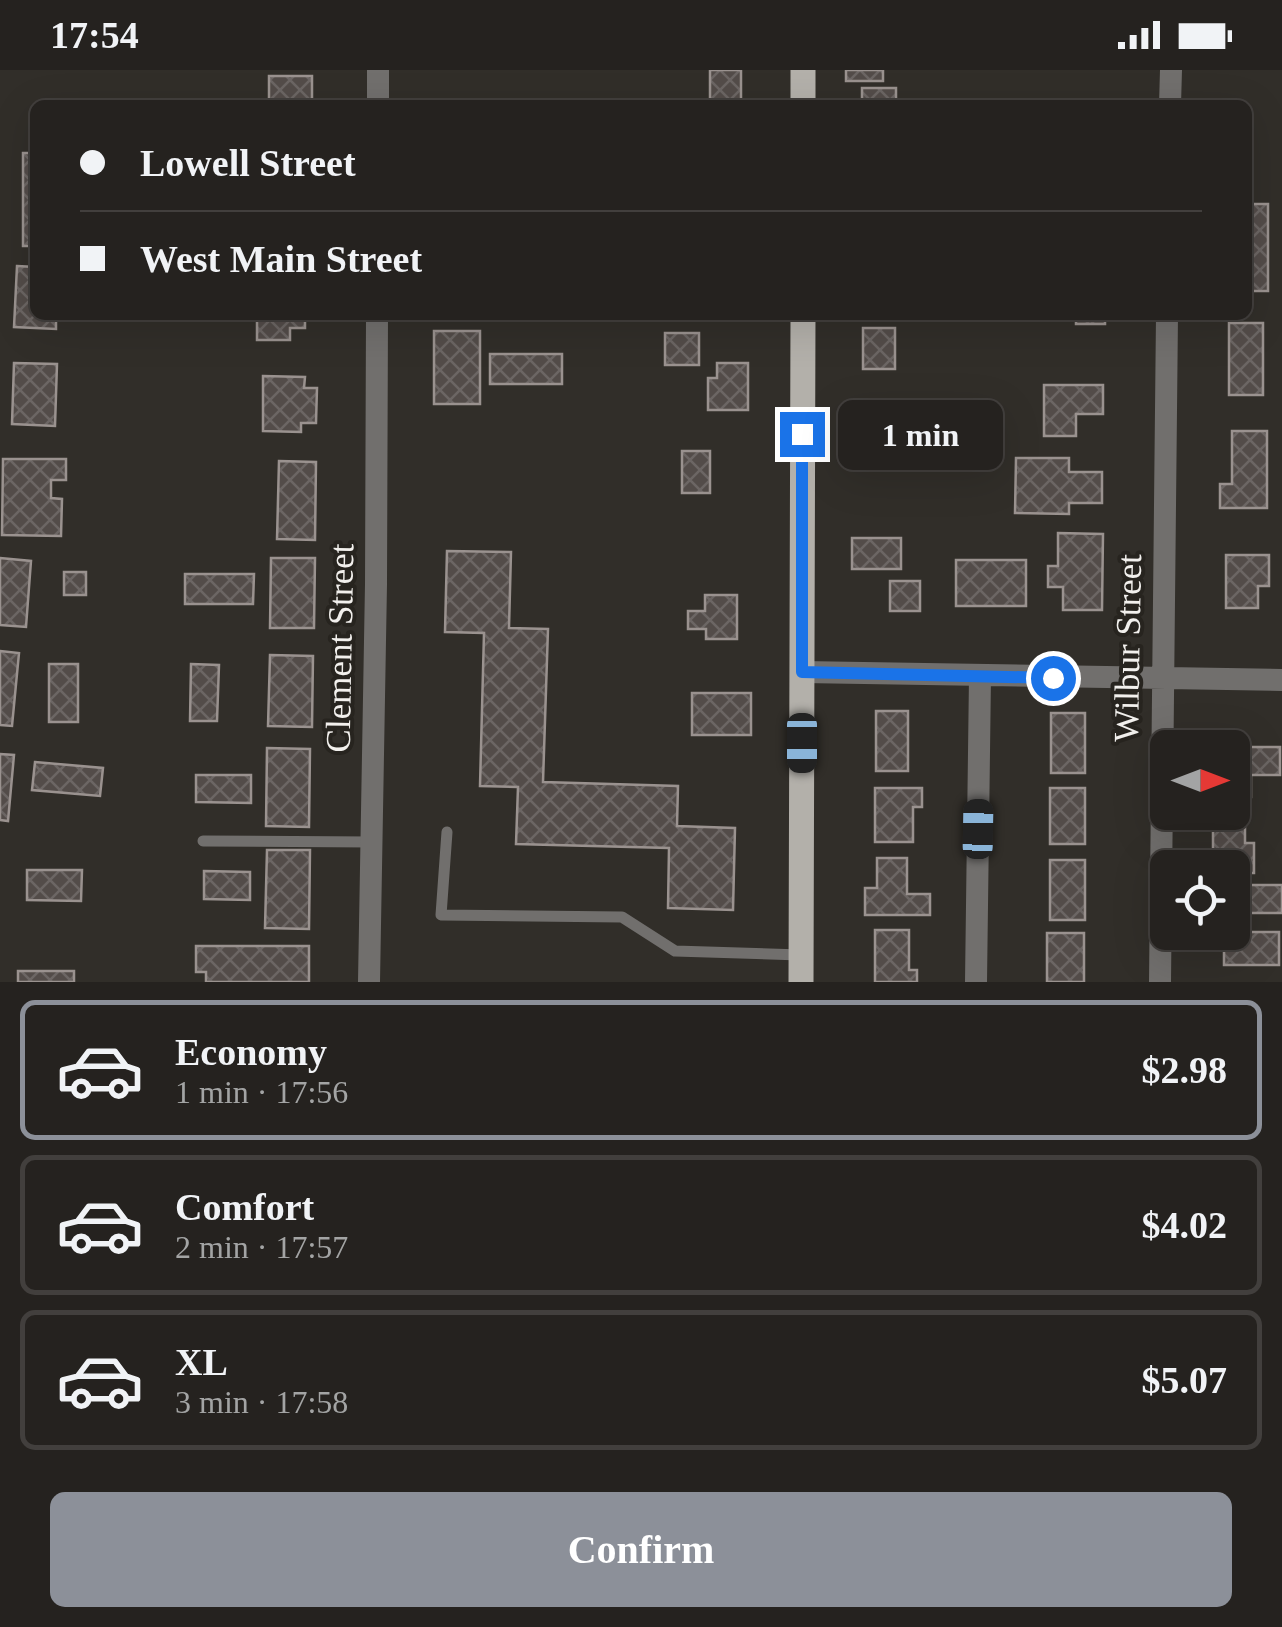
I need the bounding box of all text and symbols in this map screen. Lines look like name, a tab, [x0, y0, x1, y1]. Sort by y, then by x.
text: 17:54	[50, 14, 139, 56]
text: Lowell Street	[140, 142, 356, 184]
text: West Main Street	[140, 238, 422, 280]
callout: 1 min	[837, 399, 1002, 469]
route end	[780, 412, 825, 457]
text: 1 min	[882, 417, 959, 453]
street label: Clement Street	[319, 543, 361, 753]
street label: Wilbur Street	[1107, 553, 1149, 742]
route start	[1031, 656, 1076, 701]
car	[787, 713, 817, 773]
north arrow	[1150, 730, 1250, 830]
map controls	[1150, 730, 1250, 950]
car	[962, 799, 994, 859]
button: locate	[1150, 850, 1250, 950]
icon: car	[55, 1025, 145, 1115]
text: Economy	[175, 1031, 327, 1073]
text: $2.98	[1142, 1049, 1227, 1091]
text: 1 min · 17:56	[175, 1074, 348, 1110]
icon: car	[55, 1180, 145, 1270]
text: Comfort	[175, 1186, 314, 1228]
text: $4.02	[1142, 1204, 1227, 1246]
text: 2 min · 17:57	[175, 1229, 348, 1265]
icon: car	[55, 1335, 145, 1425]
text: XL	[175, 1341, 228, 1383]
text: $5.07	[1142, 1359, 1227, 1401]
text: 3 min · 17:58	[175, 1384, 348, 1420]
button: Confirm	[50, 1492, 1232, 1607]

